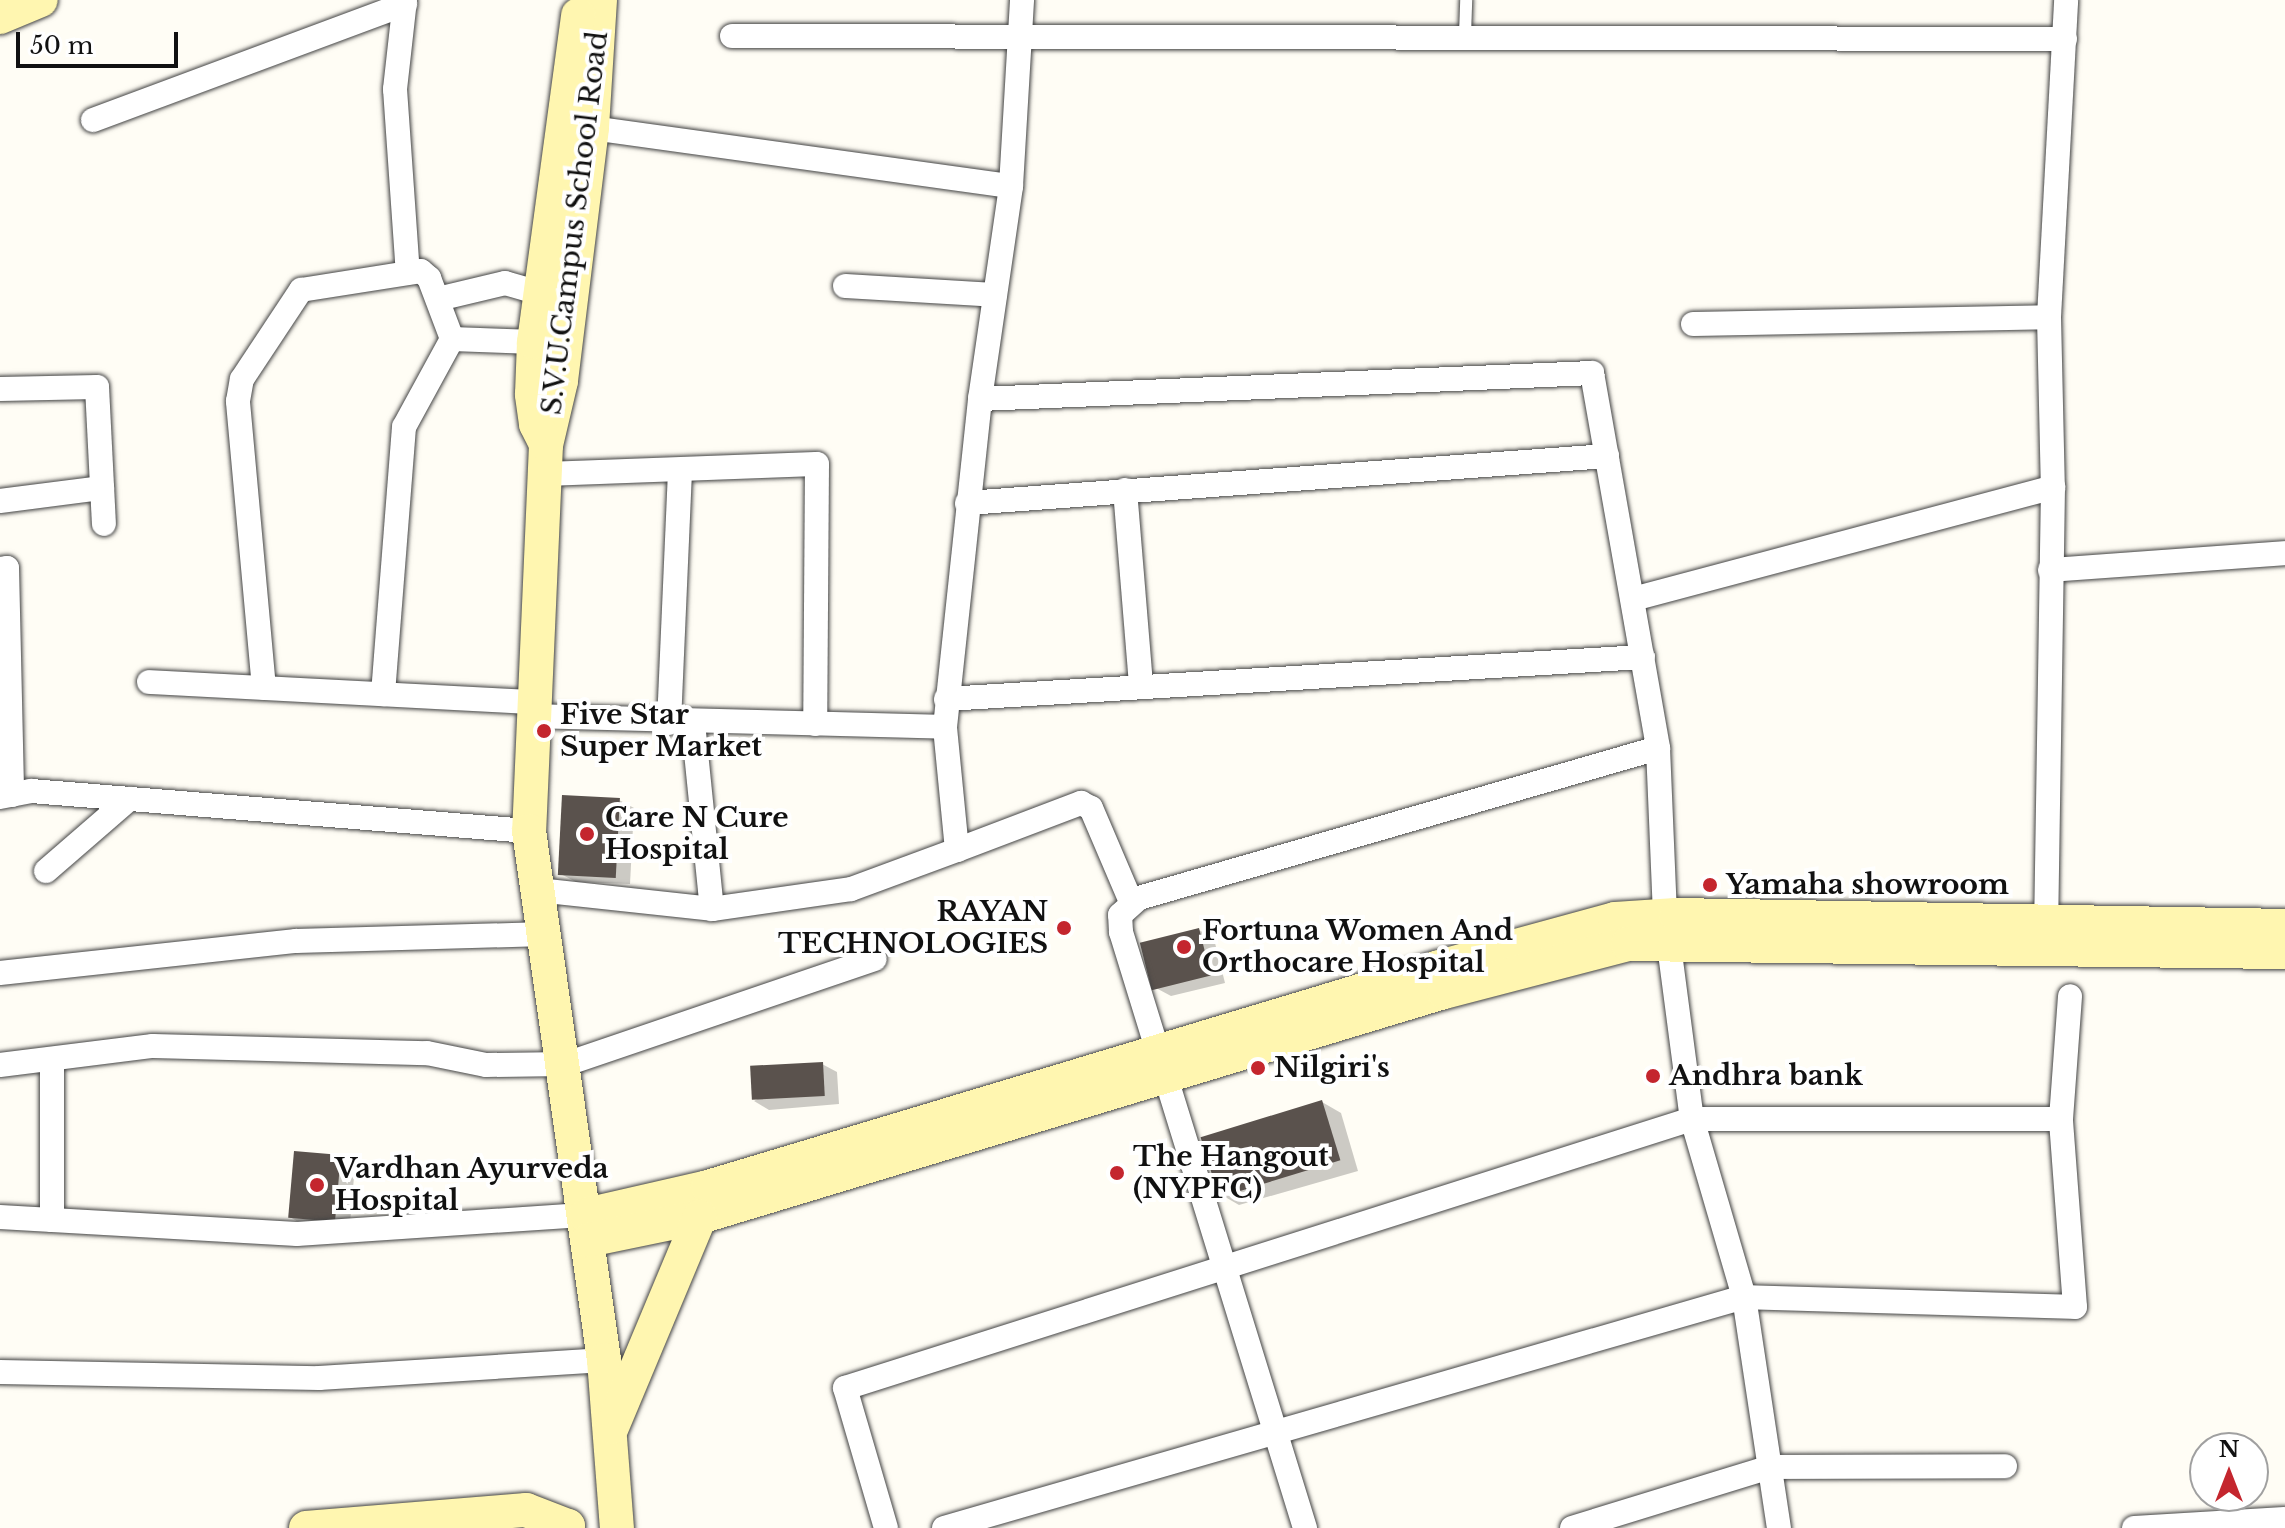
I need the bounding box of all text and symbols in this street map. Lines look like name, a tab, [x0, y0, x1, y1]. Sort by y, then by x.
scale bar	[20, 16, 182, 66]
street label: S.V.U.Campus School Road	[535, 29, 615, 417]
text: 50 m	[30, 31, 93, 60]
place label: Five Star Super Market	[560, 698, 763, 764]
marker: Five Star Super Market	[535, 722, 553, 740]
place label: Care N Cure Hospital	[605, 801, 789, 867]
marker: Care N Cure Hospital	[576, 823, 598, 845]
place label: Yamaha showroom	[1726, 868, 2009, 902]
marker: Yamaha showroom	[1701, 876, 1719, 894]
place label: RAYAN TECHNOLOGIES	[778, 895, 1048, 961]
place label: Fortuna Women And Orthocare Hospital	[1202, 914, 1515, 980]
marker: RAYAN TECHNOLOGIES	[1055, 919, 1073, 937]
marker: Fortuna Women And Orthocare Hospital	[1173, 936, 1195, 958]
place label: Nilgiri's	[1274, 1051, 1390, 1085]
marker: Nilgiri's	[1249, 1059, 1267, 1077]
place label: Andhra bank	[1669, 1059, 1863, 1093]
marker: Andhra bank	[1644, 1067, 1662, 1085]
place label: The Hangout (NYPFC)	[1133, 1140, 1329, 1206]
place label: Vardhan Ayurveda Hospital	[335, 1152, 610, 1218]
marker: The Hangout (NYPFC)	[1108, 1164, 1126, 1182]
marker: Vardhan Ayurveda Hospital	[306, 1174, 328, 1196]
north arrow	[2189, 1432, 2269, 1512]
text: N	[2219, 1436, 2239, 1463]

